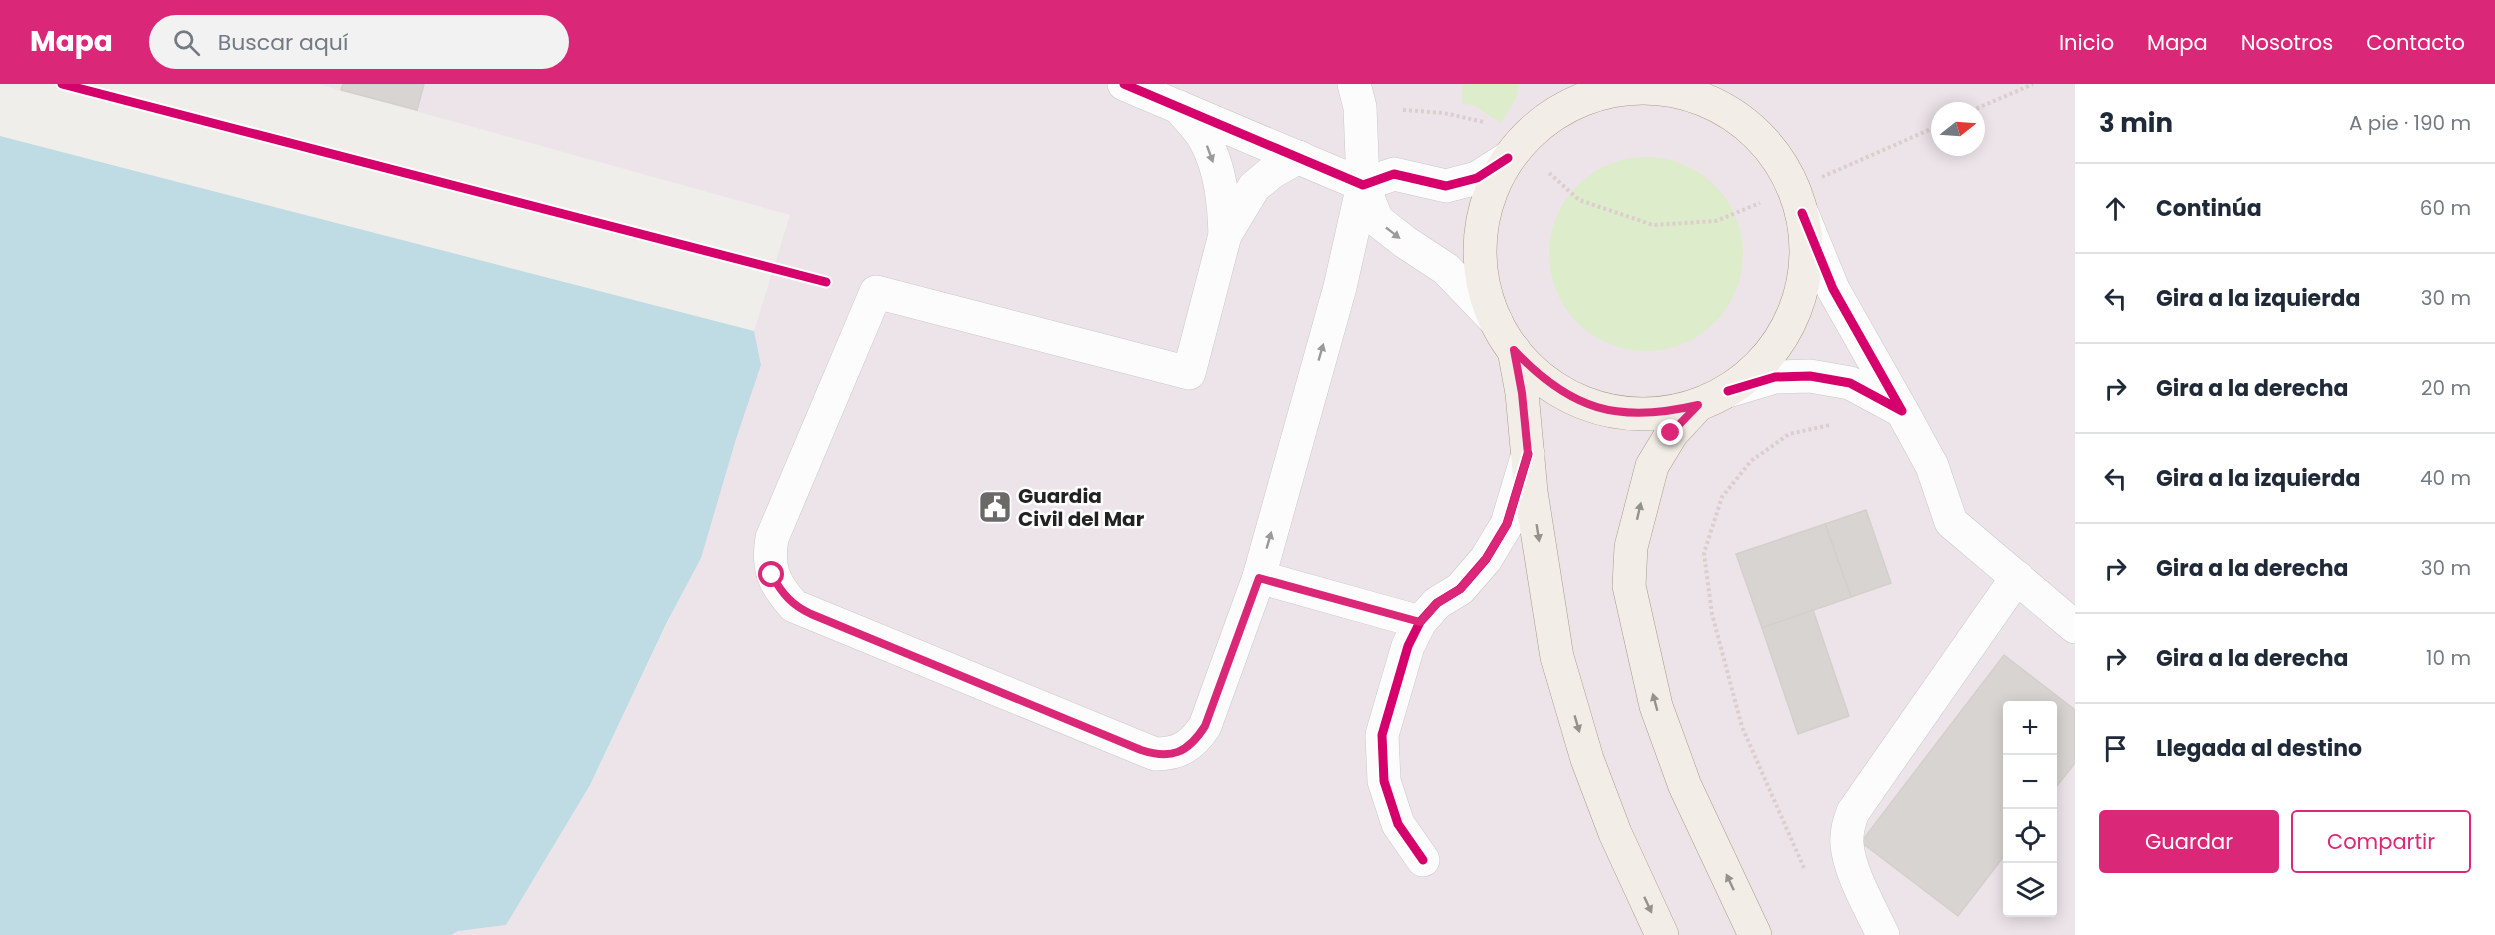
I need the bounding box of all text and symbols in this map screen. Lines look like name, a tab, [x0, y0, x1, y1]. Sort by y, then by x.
search box	[149, 15, 569, 69]
text: Mapa	[30, 22, 113, 61]
icon: search	[170, 26, 203, 59]
text: Buscar aquí	[218, 27, 348, 58]
text: Inicio	[2059, 28, 2114, 57]
text: Mapa	[2147, 28, 2208, 57]
text: Nosotros	[2241, 28, 2333, 57]
text: Contacto	[2366, 28, 2465, 57]
north arrow	[1931, 102, 1985, 156]
text: 3 min	[2099, 105, 2173, 141]
text: A pie · 190 m	[2349, 109, 2471, 137]
one-way arrow	[1206, 145, 1216, 163]
icon: ahead	[2099, 192, 2132, 225]
text: Continúa	[2156, 193, 2262, 224]
text: 60 m	[2420, 194, 2471, 222]
one-way arrow	[1386, 226, 1401, 238]
icon: left	[2099, 282, 2132, 315]
text: Gira a la izquierda	[2156, 283, 2360, 314]
text: 30 m	[2421, 284, 2471, 312]
one-way arrow	[1317, 343, 1327, 361]
icon: right	[2099, 372, 2132, 405]
text: Gira a la derecha	[2156, 373, 2349, 404]
text: 20 m	[2421, 374, 2471, 402]
route end	[1657, 419, 1683, 445]
icon: left	[2099, 462, 2132, 495]
text: Gira a la izquierda	[2156, 463, 2360, 494]
text: 40 m	[2420, 464, 2471, 492]
place label: Guardia Civil del Mar	[1018, 482, 1145, 533]
public building icon: Guardia Civil del Mar	[977, 489, 1013, 525]
one-way arrow	[1635, 502, 1645, 521]
one-way arrow	[1533, 524, 1542, 543]
one-way arrow	[1265, 531, 1274, 549]
icon: right	[2099, 552, 2132, 585]
text: Gira a la derecha	[2156, 553, 2349, 584]
text: 30 m	[2421, 554, 2471, 582]
route start	[758, 561, 784, 587]
icon: right	[2099, 642, 2132, 675]
text: Gira a la derecha	[2156, 643, 2349, 674]
text: 10 m	[2426, 644, 2471, 672]
one-way arrow	[1650, 693, 1660, 711]
map controls	[2003, 701, 2057, 917]
button: +	[2003, 701, 2057, 755]
one-way arrow	[1573, 715, 1582, 733]
icon: arrive	[2099, 732, 2132, 765]
text: Llegada al destino	[2156, 733, 2362, 764]
button: −	[2003, 755, 2057, 809]
button: locate	[2003, 809, 2057, 863]
button: Guardar	[2099, 810, 2279, 873]
button: Compartir	[2291, 810, 2471, 873]
button: layers	[2003, 863, 2057, 917]
one-way arrow	[1725, 874, 1734, 891]
one-way arrow	[1644, 896, 1653, 913]

